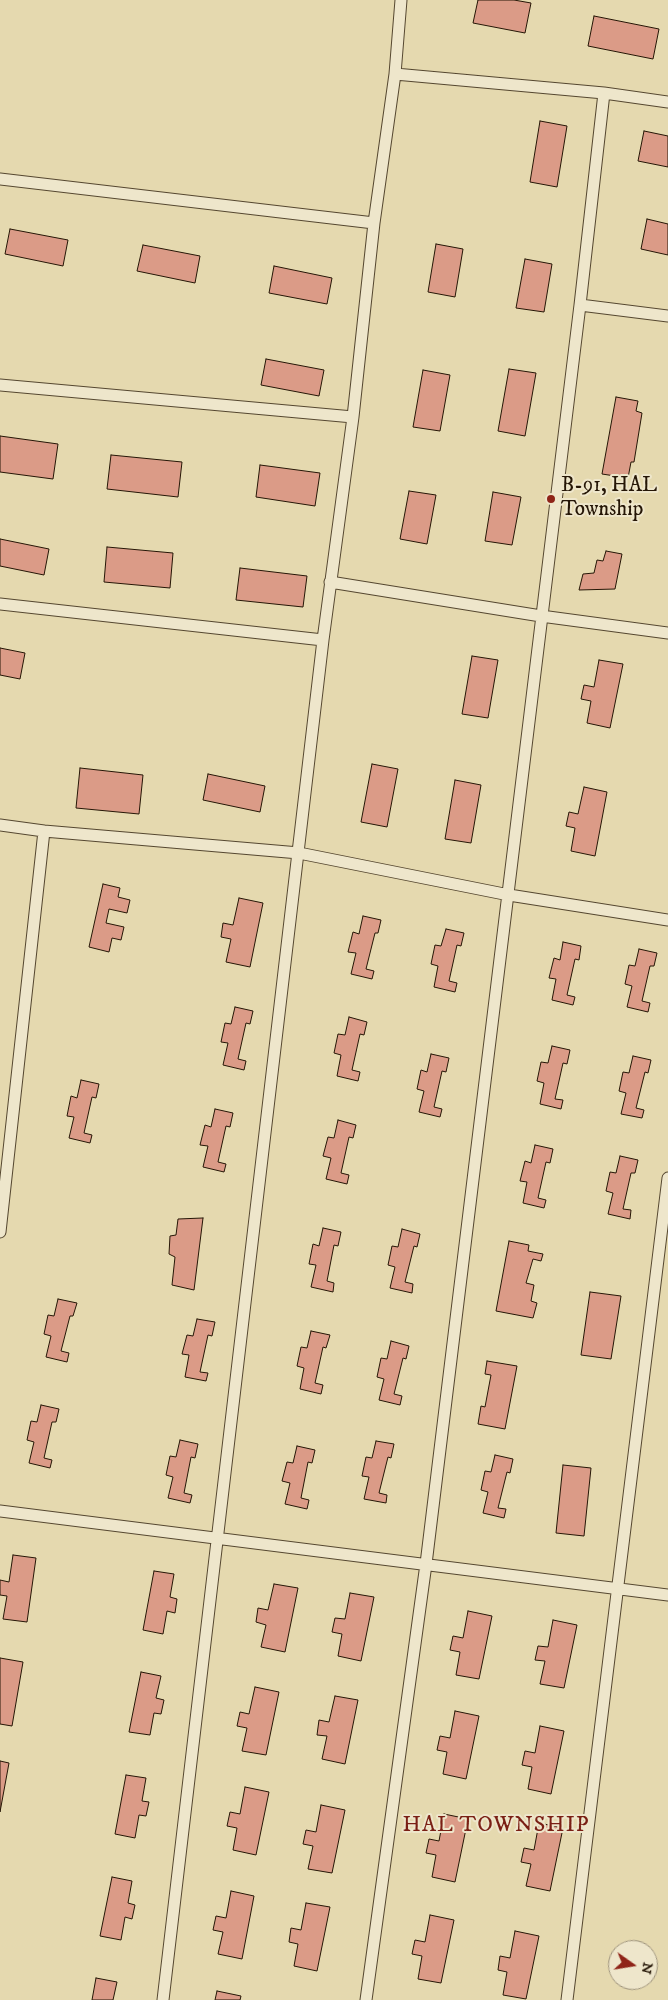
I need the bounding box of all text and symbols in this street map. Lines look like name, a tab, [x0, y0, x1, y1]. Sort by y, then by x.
place label: B-91, HAL Township	[561, 474, 657, 524]
marker: B-91, HAL Township	[545, 493, 557, 505]
district label: HAL TOWNSHIP	[401, 1813, 591, 1839]
north arrow	[608, 1940, 658, 1990]
text: N	[637, 1961, 657, 1976]

